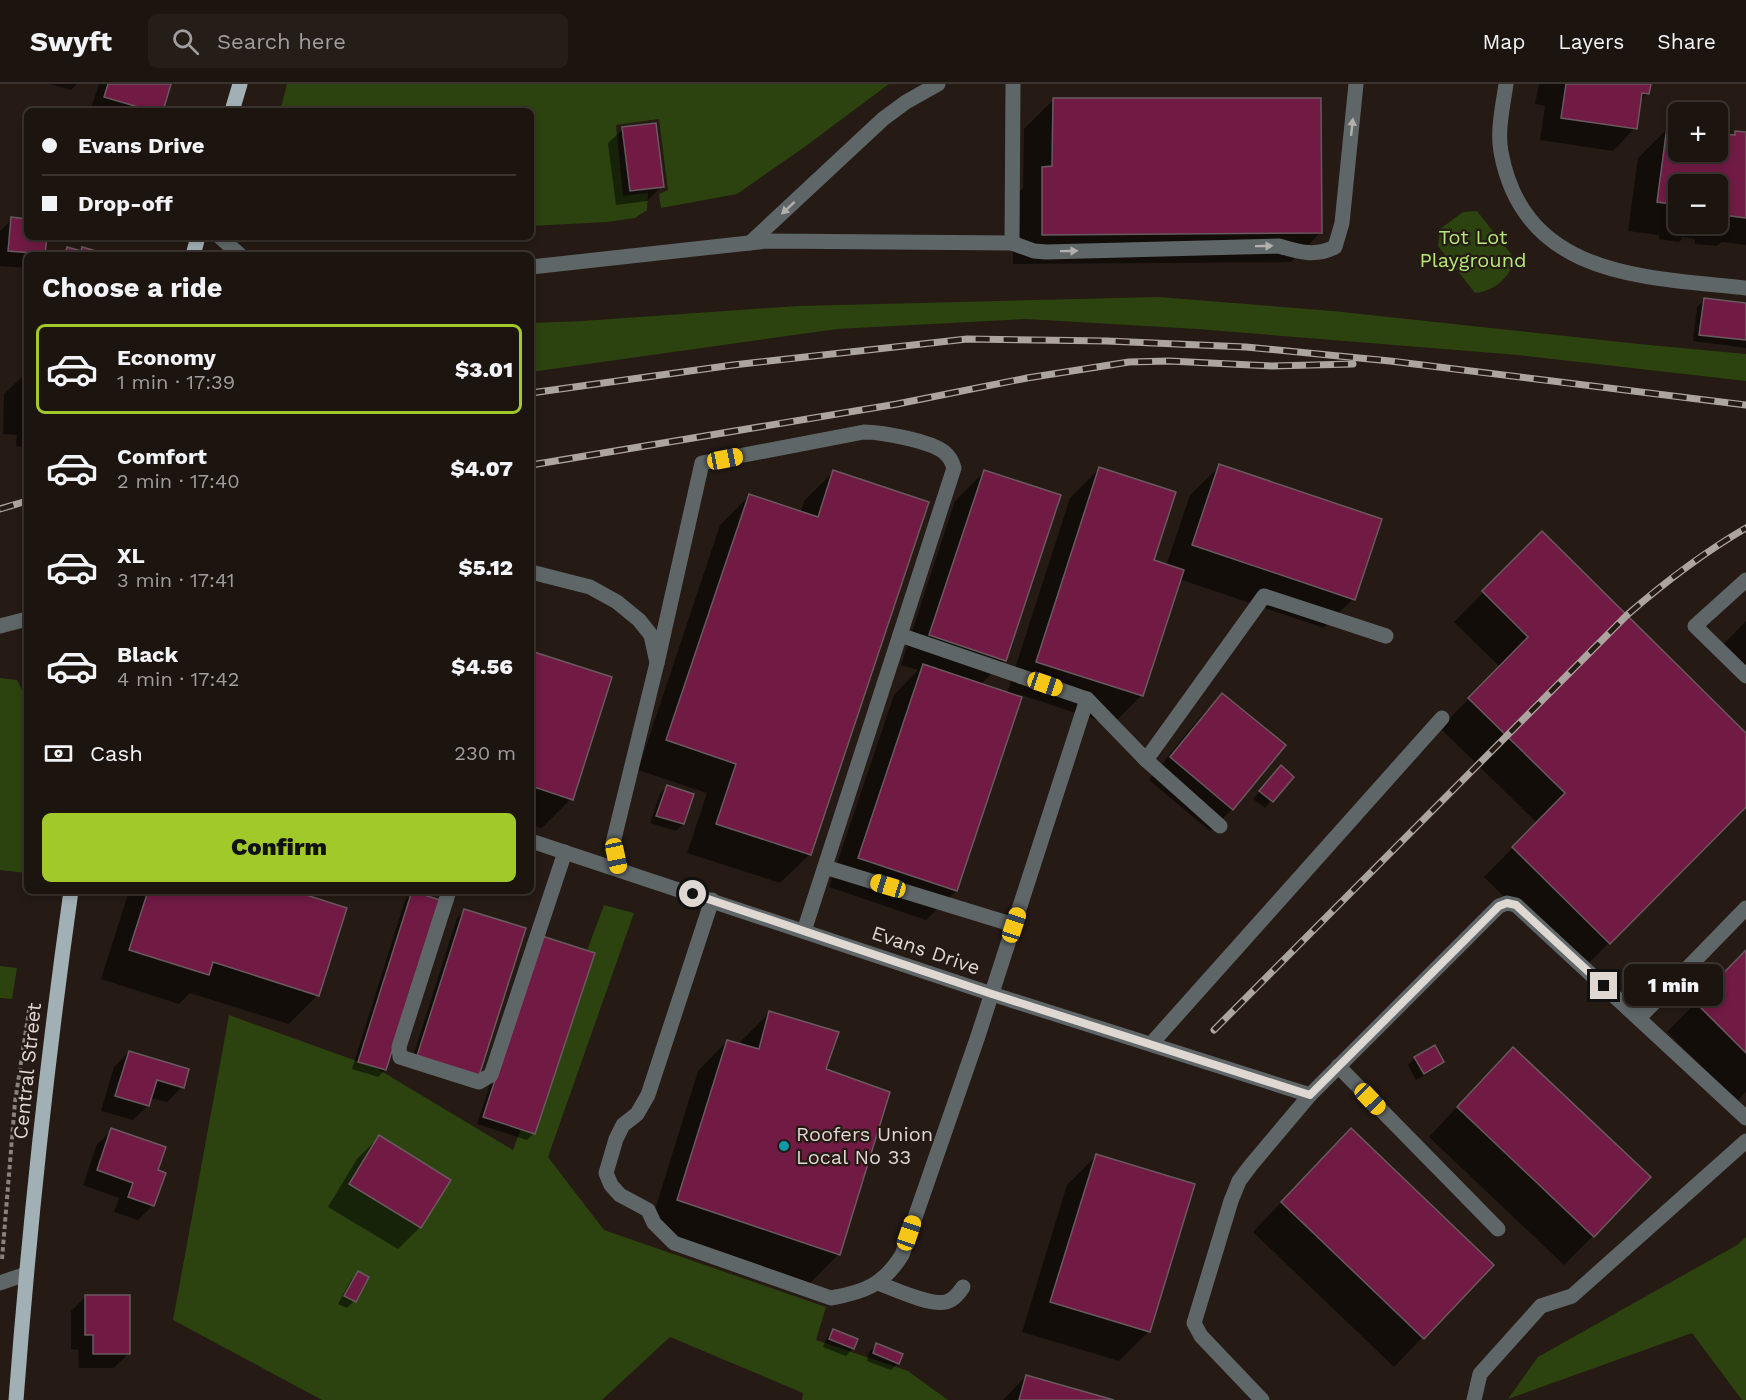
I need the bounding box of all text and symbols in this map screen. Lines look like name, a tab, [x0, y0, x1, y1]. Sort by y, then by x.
search box	[148, 14, 568, 68]
text: Swyft	[30, 25, 112, 58]
icon: search	[169, 25, 202, 58]
text: Search here	[217, 29, 346, 54]
text: Map	[1482, 29, 1525, 54]
text: Layers	[1558, 29, 1624, 54]
text: Share	[1657, 29, 1716, 54]
map controls	[1668, 102, 1728, 234]
button: +	[1668, 102, 1728, 162]
one-way arrow	[1347, 117, 1357, 136]
text: Evans Drive	[78, 133, 205, 158]
button: −	[1668, 174, 1728, 234]
text: Drop-off	[78, 191, 173, 216]
one-way arrow	[780, 201, 795, 215]
park label: Tot Lot Playground	[1419, 225, 1527, 272]
one-way arrow	[1255, 241, 1274, 251]
one-way arrow	[1060, 246, 1079, 256]
text: Choose a ride	[42, 272, 222, 304]
icon: car	[45, 342, 99, 396]
text: Economy	[117, 345, 216, 370]
text: $3.01	[455, 357, 513, 382]
text: 1 min · 17:39	[117, 370, 235, 394]
icon: car	[45, 441, 99, 495]
text: Comfort	[117, 444, 207, 469]
car	[706, 447, 744, 471]
text: $4.07	[450, 456, 513, 481]
text: 2 min · 17:40	[117, 469, 240, 493]
icon: car	[45, 540, 99, 594]
text: XL	[117, 543, 145, 568]
text: $5.12	[458, 555, 513, 580]
text: 3 min · 17:41	[117, 568, 235, 592]
icon: car	[45, 639, 99, 693]
text: Black	[117, 642, 178, 667]
text: $4.56	[451, 654, 513, 679]
text: 4 min · 17:42	[117, 667, 239, 691]
car	[1025, 670, 1065, 698]
icon: cash	[42, 737, 75, 770]
text: Cash	[90, 741, 143, 766]
text: 230 m	[454, 741, 516, 765]
button: Confirm	[42, 813, 516, 882]
car	[603, 837, 629, 875]
car	[868, 872, 908, 900]
route start	[679, 880, 706, 907]
car	[1000, 905, 1028, 945]
street label: Evans Drive	[869, 920, 983, 980]
callout: 1 min	[1625, 965, 1724, 1007]
route end	[1590, 972, 1617, 999]
text: 1 min	[1648, 973, 1699, 997]
street label: Central Street	[8, 1001, 46, 1141]
car	[1351, 1080, 1389, 1118]
place label: Roofers Union Local No 33	[796, 1122, 933, 1169]
marker: Roofers Union Local No 33	[777, 1139, 791, 1153]
car	[895, 1213, 923, 1253]

